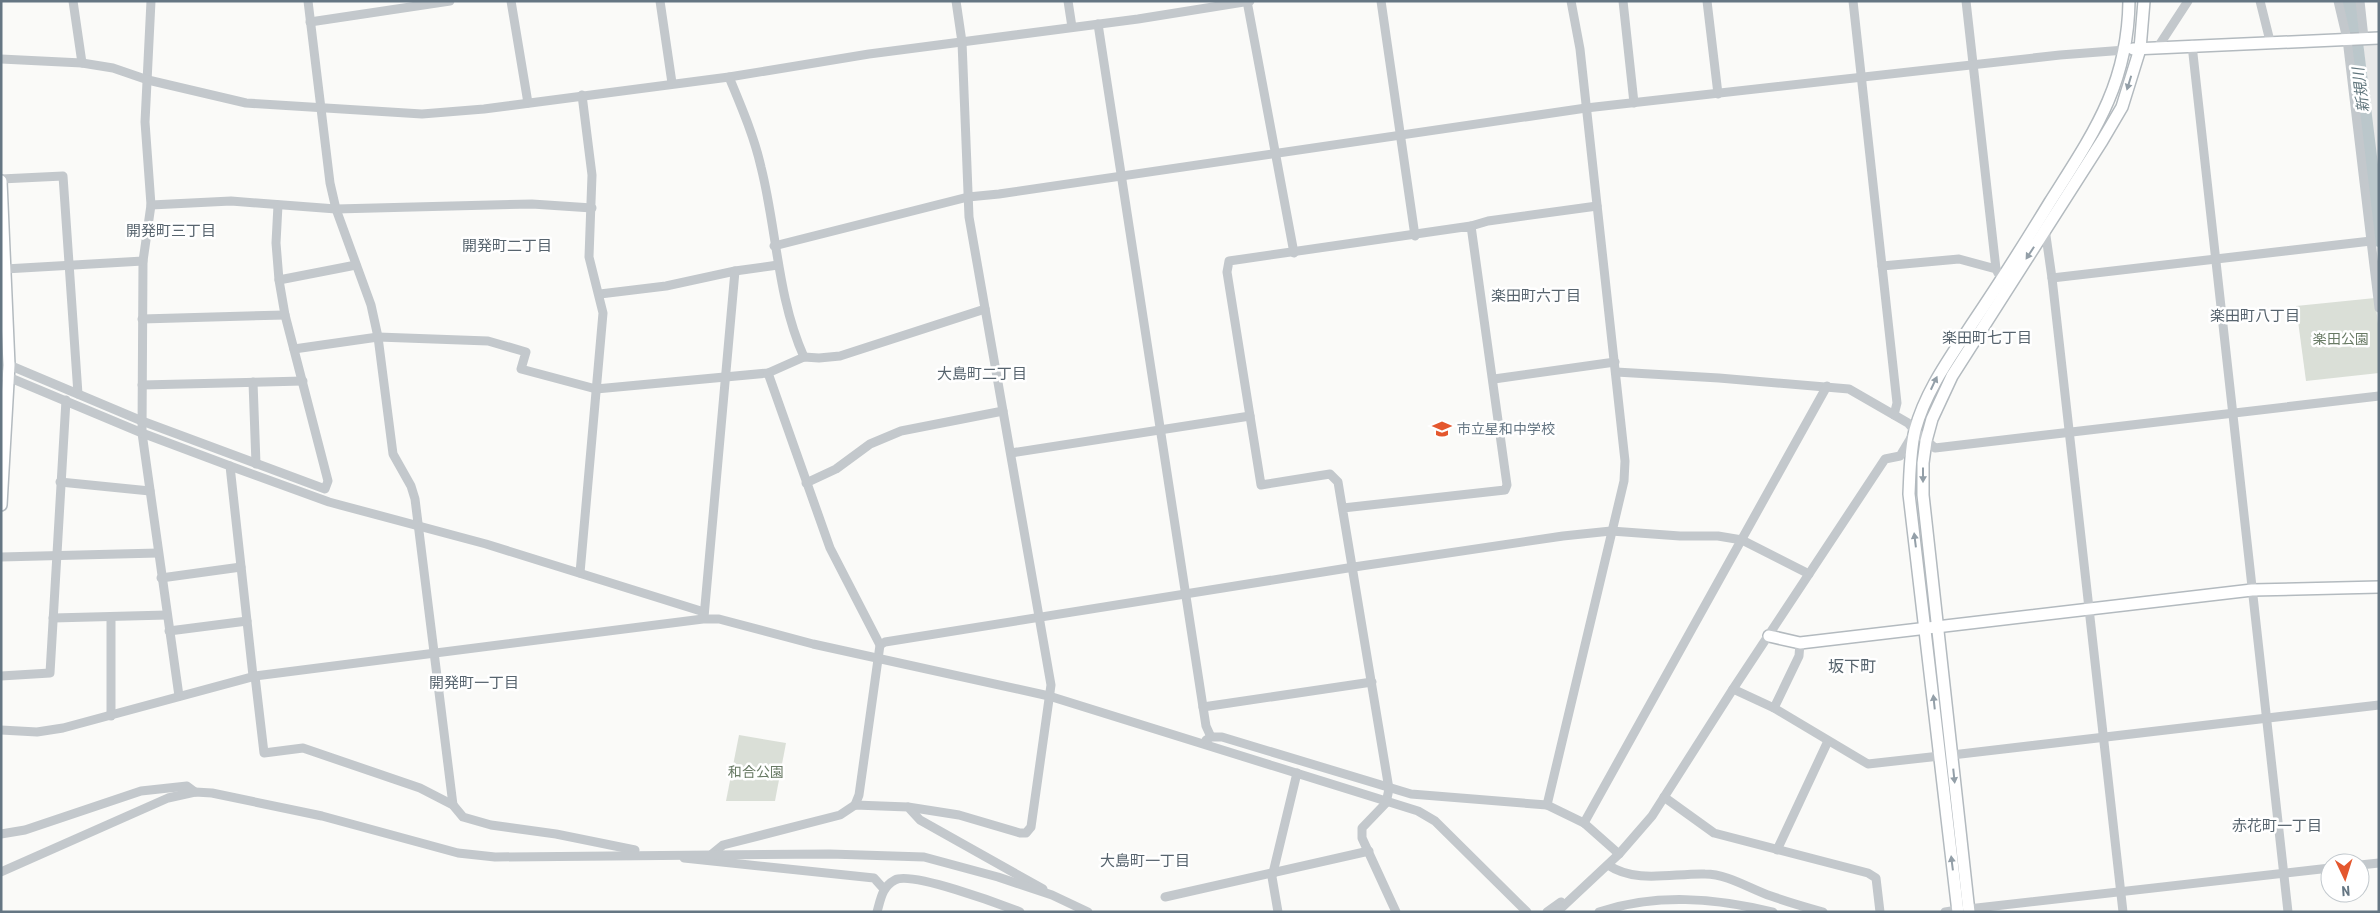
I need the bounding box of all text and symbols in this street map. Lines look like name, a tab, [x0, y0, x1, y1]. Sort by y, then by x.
water label: 新規川	[2349, 65, 2373, 113]
one-way arrow	[2125, 76, 2133, 91]
district label: 開発町三丁目	[126, 222, 216, 240]
district label: 開発町二丁目	[462, 237, 552, 255]
one-way arrow	[2025, 246, 2034, 259]
district label: 楽田町六丁目	[1491, 287, 1581, 305]
district label: 楽田町八丁目	[2210, 307, 2300, 325]
district label: 楽田町七丁目	[1942, 329, 2032, 347]
park label: 楽田公園	[2313, 331, 2369, 347]
district label: 大島町二丁目	[937, 365, 1027, 383]
one-way arrow	[1931, 376, 1939, 390]
school or university icon: 市立星和中学校	[1431, 418, 1453, 440]
place label: 市立星和中学校	[1457, 421, 1555, 437]
one-way arrow	[1919, 467, 1927, 483]
one-way arrow	[1911, 532, 1919, 548]
district label: 坂下町	[1828, 657, 1876, 676]
district label: 開発町一丁目	[429, 674, 519, 692]
one-way arrow	[1930, 694, 1938, 710]
park label: 和合公園	[728, 764, 784, 780]
one-way arrow	[1950, 768, 1958, 784]
district label: 赤花町一丁目	[2232, 817, 2322, 835]
district label: 大島町一丁目	[1100, 852, 1190, 870]
north arrow	[2320, 853, 2370, 903]
one-way arrow	[1948, 855, 1956, 871]
text: N	[2341, 883, 2351, 899]

